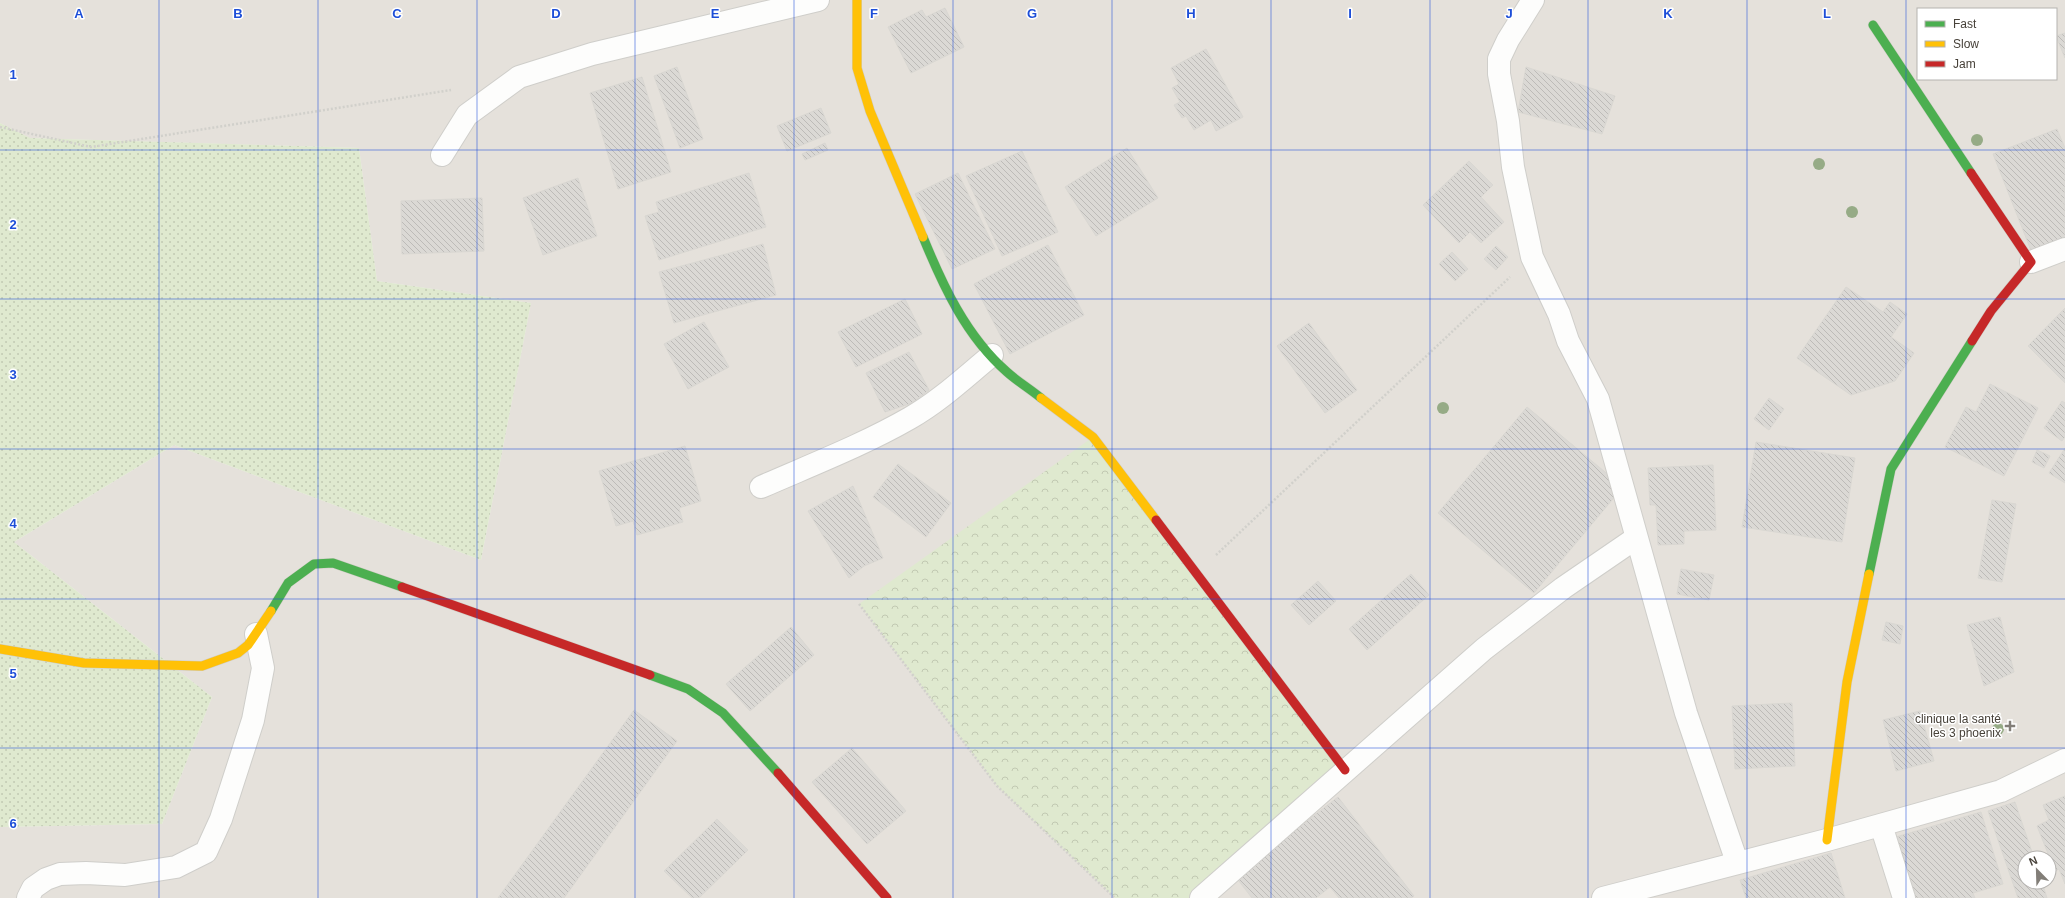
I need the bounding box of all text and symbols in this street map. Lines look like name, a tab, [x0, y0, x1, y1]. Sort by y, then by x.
text: A	[74, 6, 84, 21]
text: B	[233, 6, 243, 21]
text: C	[392, 6, 402, 21]
text: D	[551, 6, 561, 21]
text: E	[711, 6, 720, 21]
text: F	[870, 6, 878, 21]
text: G	[1027, 6, 1037, 21]
text: H	[1186, 6, 1196, 21]
text: I	[1348, 6, 1352, 21]
text: J	[1505, 6, 1513, 21]
text: K	[1663, 6, 1673, 21]
text: L	[1823, 6, 1831, 21]
legend	[1917, 8, 2057, 80]
text: Fast	[1953, 17, 1977, 31]
text: Slow	[1953, 37, 1979, 51]
text: Jam	[1953, 57, 1976, 71]
text: 1	[9, 67, 17, 82]
text: 2	[9, 217, 17, 232]
text: 3	[9, 367, 17, 382]
text: 4	[9, 516, 17, 531]
text: 5	[9, 666, 17, 681]
place label: clinique la santé les 3 phoenix	[1915, 712, 2001, 740]
marker: clinique la santé les 3 phoenix	[2004, 720, 2016, 732]
text: 6	[9, 816, 17, 831]
north arrow	[2017, 850, 2057, 890]
text: N	[2027, 854, 2039, 868]

